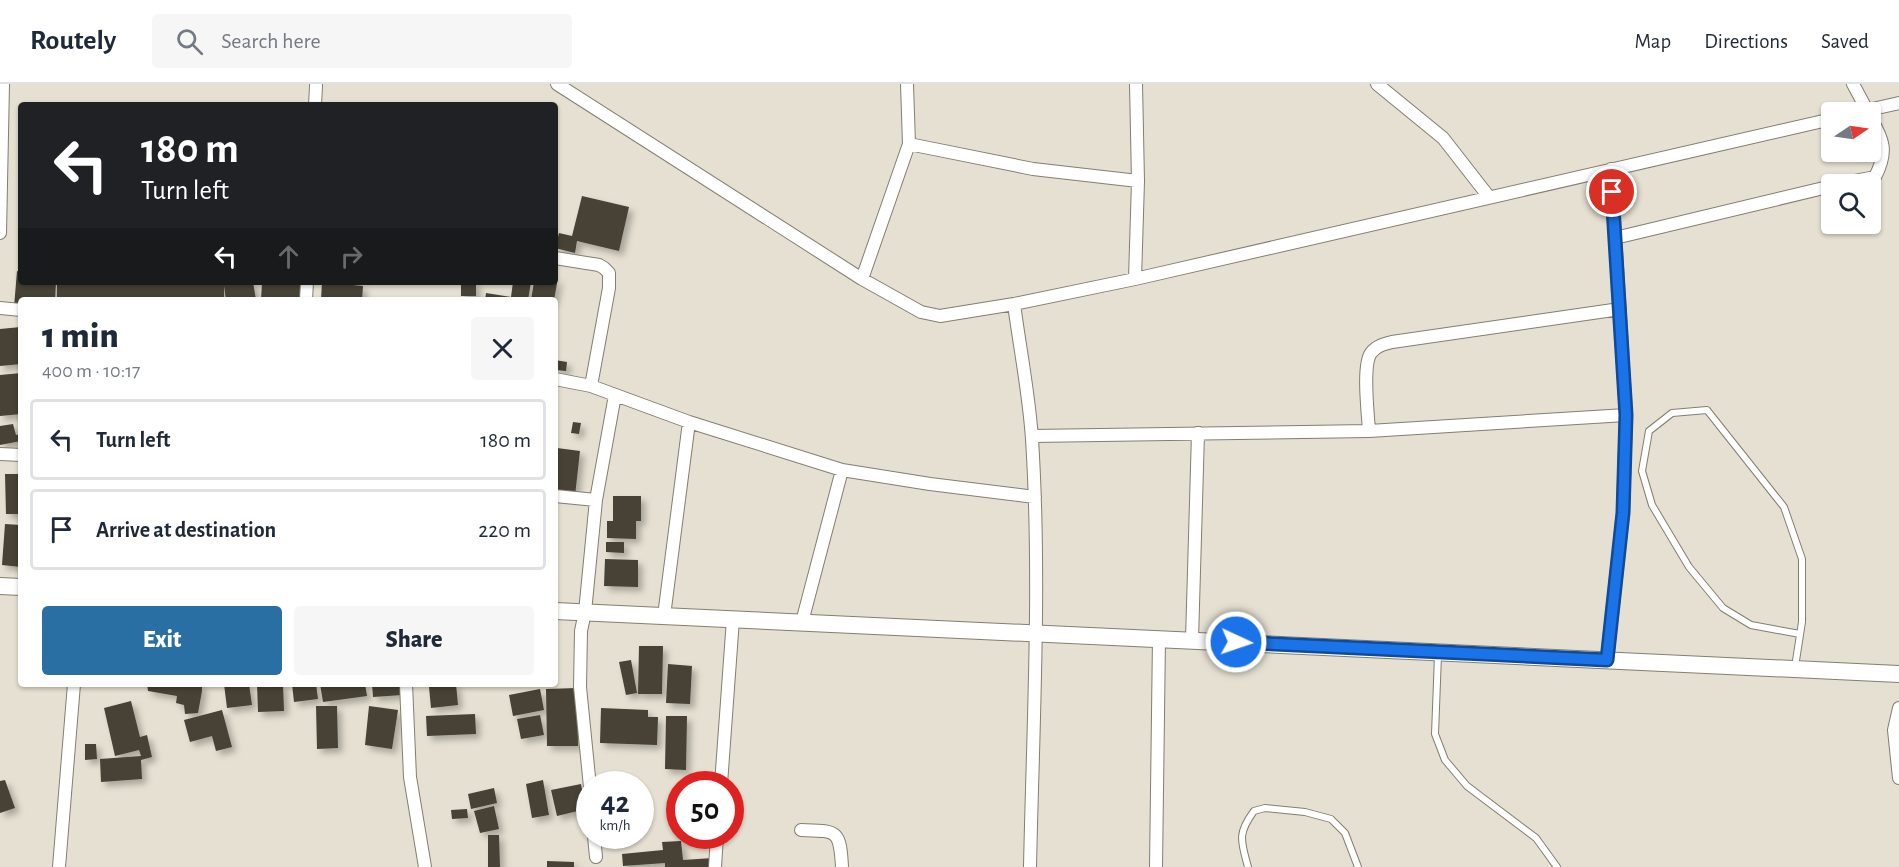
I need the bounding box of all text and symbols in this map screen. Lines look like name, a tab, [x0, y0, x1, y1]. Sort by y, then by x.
search box	[152, 14, 572, 68]
icon: search	[173, 25, 206, 58]
text: Routely	[30, 27, 116, 55]
text: Search here	[221, 30, 321, 52]
text: Map	[1635, 31, 1671, 52]
text: Directions	[1704, 31, 1788, 52]
text: Saved	[1821, 31, 1869, 52]
north arrow	[1821, 102, 1881, 162]
map controls	[1821, 102, 1881, 234]
icon: left	[42, 126, 120, 204]
text: 180 m	[141, 128, 239, 170]
pin	[1586, 166, 1637, 217]
button: search	[1821, 174, 1881, 234]
icon: arrive	[1595, 175, 1628, 208]
text: Turn left	[141, 177, 229, 204]
icon: left	[209, 240, 242, 273]
icon: ahead	[272, 240, 305, 273]
icon: right	[335, 240, 368, 273]
button: close	[471, 317, 534, 380]
text: 1 min	[42, 318, 119, 354]
text: 400 m · 10:17	[42, 361, 140, 381]
icon: left	[45, 423, 78, 456]
text: Turn left	[96, 429, 170, 451]
text: 180 m	[480, 429, 531, 451]
icon: arrive	[45, 513, 78, 546]
text: Arrive at destination	[96, 519, 276, 541]
text: 220 m	[478, 519, 531, 541]
button: Exit	[42, 606, 282, 675]
button: Share	[294, 606, 534, 675]
position arrow	[1204, 610, 1268, 674]
speed limit sign: 50	[666, 771, 744, 849]
text: 42	[600, 788, 630, 818]
text: km/h	[600, 818, 630, 833]

